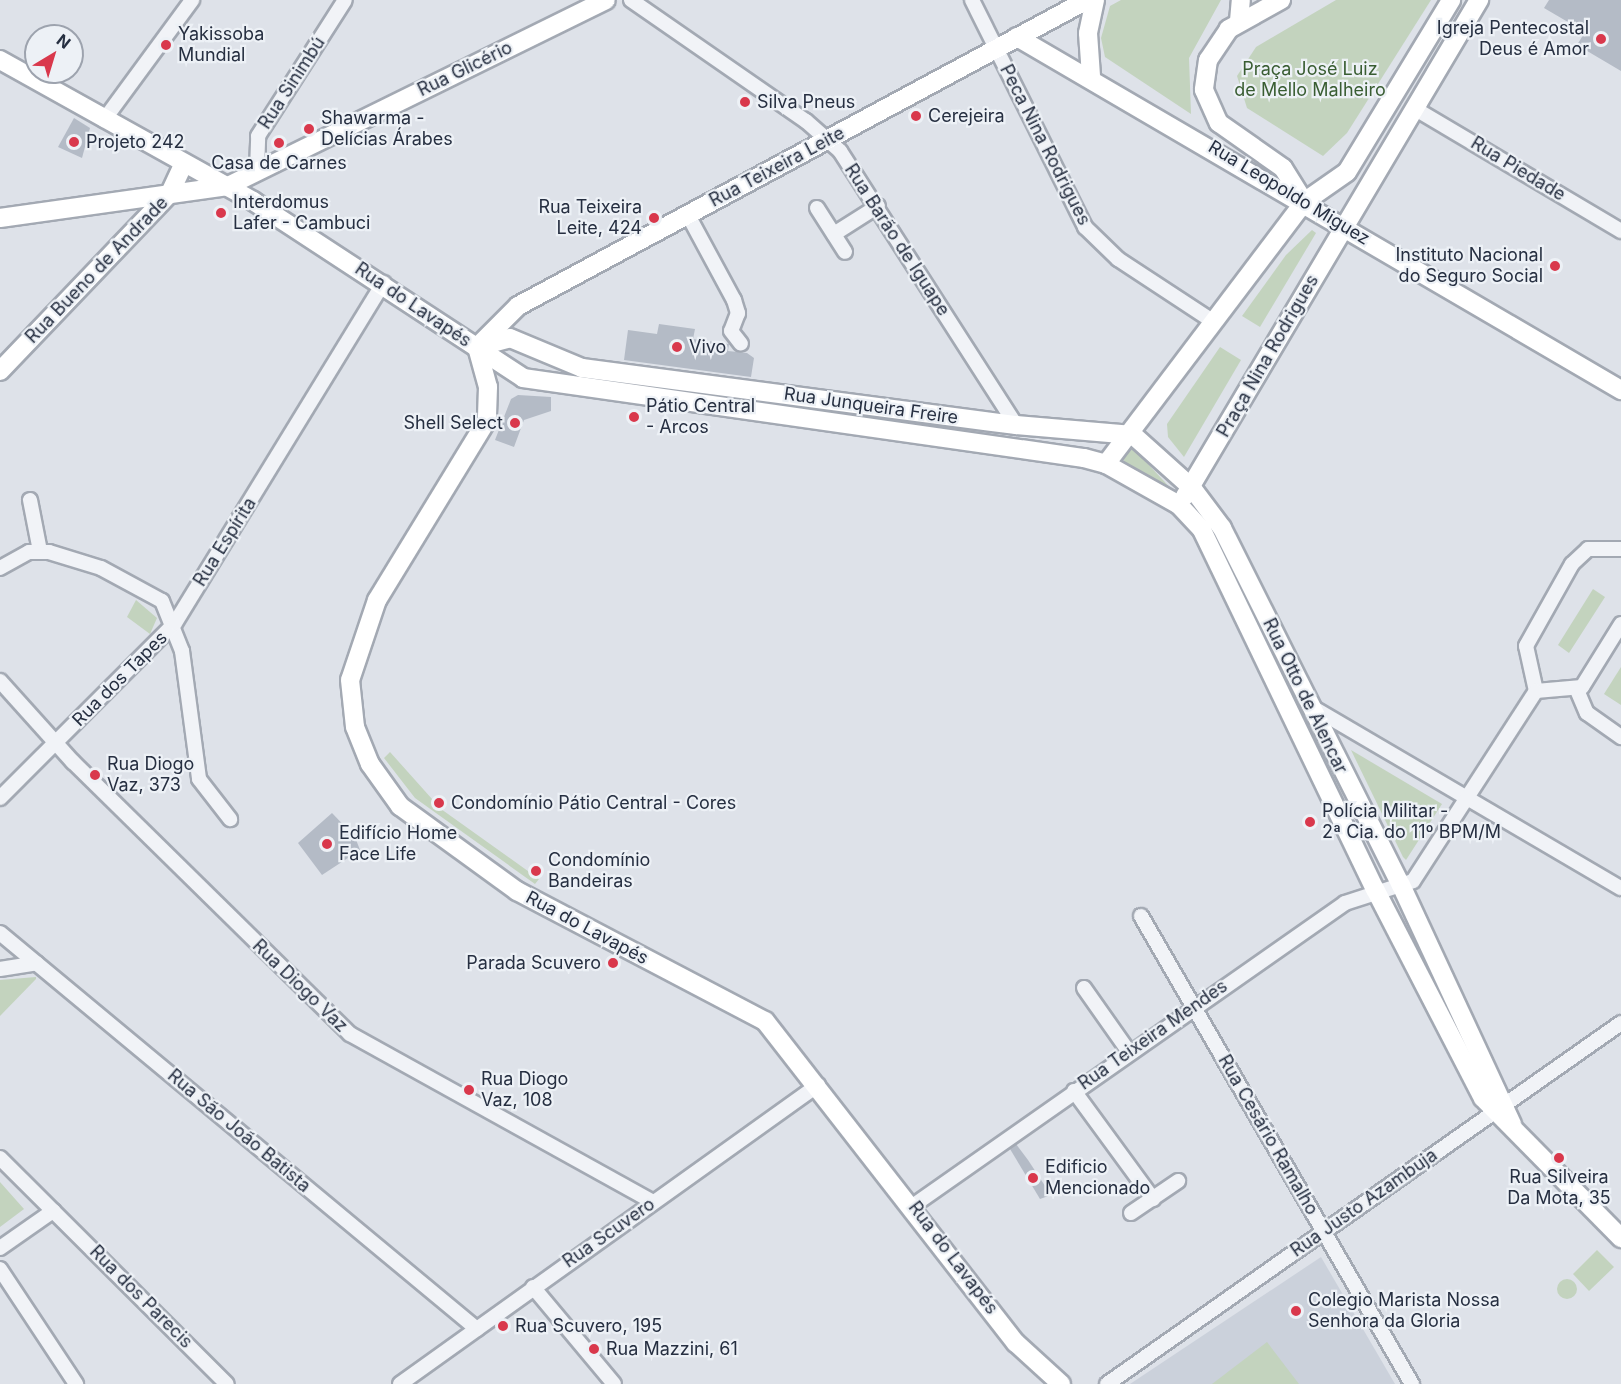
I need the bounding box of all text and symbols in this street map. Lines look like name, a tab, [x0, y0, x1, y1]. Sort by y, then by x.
place label: Igreja Pentecostal Deus é Amor	[1437, 18, 1589, 60]
north arrow	[24, 24, 84, 84]
place label: Yakissoba Mundial	[178, 24, 264, 66]
text: N	[53, 30, 75, 53]
marker: Igreja Pentecostal Deus é Amor	[1594, 32, 1608, 46]
street label: Rua Sinimbú	[254, 33, 330, 133]
street label: Rua Glicério	[414, 37, 516, 101]
marker: Yakissoba Mundial	[159, 38, 173, 52]
park label: Praça José Luiz de Mello Malheiro	[1234, 59, 1386, 101]
street label: Peca Nina Rodrigues	[995, 61, 1095, 229]
place label: Silva Pneus	[757, 91, 855, 113]
marker: Silva Pneus	[738, 95, 752, 109]
place label: Cerejeira	[928, 105, 1005, 127]
place label: Shawarma - Delícias Árabes	[321, 108, 453, 150]
marker: Cerejeira	[909, 109, 923, 123]
marker: Shawarma - Delícias Árabes	[302, 122, 316, 136]
street label: Rua Teixeira Leite	[706, 122, 848, 212]
place label: Projeto 242	[86, 131, 184, 153]
street label: Rua Piedade	[1467, 132, 1569, 206]
marker: Projeto 242	[67, 135, 81, 149]
marker: Casa de Carnes	[272, 136, 286, 150]
street label: Rua Leopoldo Miguez	[1204, 136, 1374, 250]
place label: Casa de Carnes	[211, 152, 347, 174]
street label: Rua Barão de Iguape	[840, 160, 954, 320]
street label: Rua Bueno de Andrade	[21, 192, 173, 348]
place label: Interdomus Lafer - Cambuci	[233, 192, 370, 234]
place label: Rua Teixeira Leite, 424	[538, 197, 642, 240]
marker: Interdomus Lafer - Cambuci	[214, 206, 228, 220]
marker: Rua Teixeira Leite, 424	[647, 211, 661, 225]
place label: Instituto Nacional do Seguro Social	[1395, 245, 1543, 288]
street label: Rua do Lavapés	[351, 258, 475, 352]
marker: Instituto Nacional do Seguro Social	[1548, 259, 1562, 273]
street label: Praça Nina Rodrigues	[1213, 271, 1323, 441]
place label: Vivo	[689, 336, 726, 358]
marker: Vivo	[670, 340, 684, 354]
street label: Rua Junqueira Freire	[782, 383, 960, 429]
place label: Pátio Central - Arcos	[646, 396, 755, 438]
marker: Pátio Central - Arcos	[627, 410, 641, 424]
place label: Shell Select	[403, 412, 503, 434]
marker: Shell Select	[508, 416, 522, 430]
street label: Rua Espírita	[189, 494, 261, 590]
street label: Rua Otto de Alencar	[1258, 615, 1352, 777]
street label: Rua dos Tapes	[68, 627, 172, 731]
place label: Rua Diogo Vaz, 373	[107, 754, 194, 796]
marker: Rua Diogo Vaz, 373	[88, 768, 102, 782]
place label: Condomínio Pátio Central - Cores	[451, 792, 736, 814]
marker: Condomínio Pátio Central - Cores	[432, 796, 446, 810]
place label: Polícia Militar - 2ª Cia. do 11º BPM/M	[1322, 801, 1501, 844]
marker: Polícia Militar - 2ª Cia. do 11º BPM/M	[1303, 815, 1317, 829]
place label: Edifício Home Face Life	[339, 823, 457, 866]
marker: Edifício Home Face Life	[320, 837, 334, 851]
place label: Condomínio Bandeiras	[548, 850, 650, 892]
marker: Condomínio Bandeiras	[529, 864, 543, 878]
street label: Rua do Lavapés	[522, 887, 652, 969]
street label: Rua Diogo Vaz	[248, 935, 352, 1037]
place label: Parada Scuvero	[466, 952, 601, 974]
marker: Parada Scuvero	[606, 956, 620, 970]
street label: Rua Teixeira Mendes	[1074, 975, 1232, 1095]
street label: Rua Cesário Ramalho	[1213, 1051, 1323, 1219]
street label: Rua São João Batista	[163, 1065, 315, 1197]
place label: Rua Diogo Vaz, 108	[481, 1069, 568, 1112]
marker: Rua Diogo Vaz, 108	[462, 1083, 476, 1097]
street label: Rua Justo Azambuja	[1287, 1144, 1441, 1262]
marker: Rua Silveira Da Mota, 35	[1552, 1151, 1566, 1165]
place label: Edificio Mencionado	[1045, 1157, 1150, 1200]
place label: Rua Silveira Da Mota, 35	[1507, 1167, 1611, 1210]
marker: Edificio Mencionado	[1026, 1171, 1040, 1185]
street label: Rua Scuvero	[559, 1193, 659, 1273]
street label: Rua do Lavapés	[904, 1197, 1002, 1319]
street label: Rua dos Parecis	[85, 1241, 197, 1353]
place label: Colegio Marista Nossa Senhora da Gloria	[1308, 1290, 1500, 1332]
marker: Colegio Marista Nossa Senhora da Gloria	[1289, 1304, 1303, 1318]
place label: Rua Scuvero, 195	[515, 1315, 662, 1337]
marker: Rua Scuvero, 195	[496, 1319, 510, 1333]
place label: Rua Mazzini, 61	[606, 1338, 738, 1360]
marker: Rua Mazzini, 61	[587, 1342, 601, 1356]

